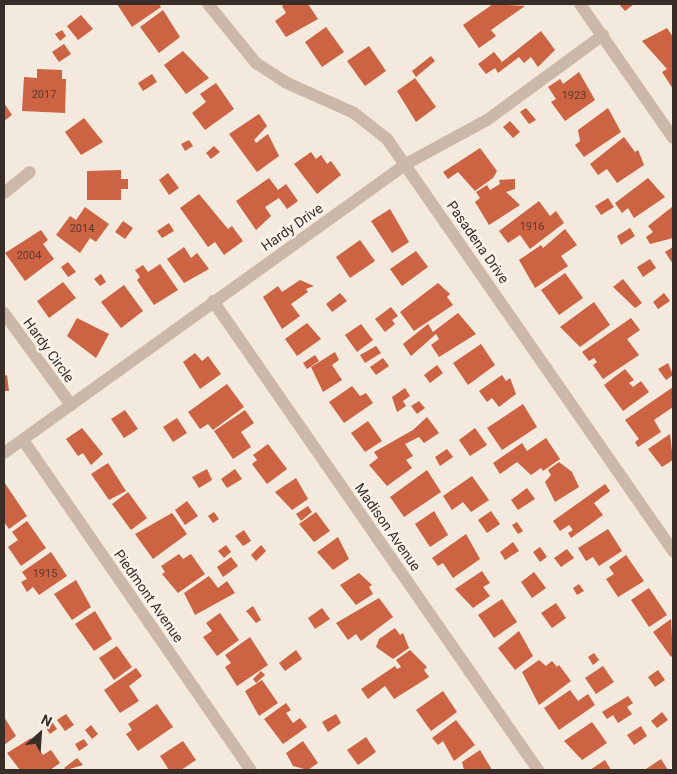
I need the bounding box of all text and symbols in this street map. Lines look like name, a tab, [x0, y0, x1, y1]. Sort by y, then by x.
house number: 2017	[32, 88, 56, 102]
house number: 1923	[562, 89, 586, 103]
street label: Pasadena Drive	[443, 198, 513, 286]
street label: Hardy Drive	[258, 200, 326, 254]
house number: 1916	[520, 220, 544, 234]
house number: 2014	[70, 222, 94, 236]
house number: 2004	[17, 249, 41, 263]
street label: Hardy Circle	[20, 315, 78, 385]
street label: Madison Avenue	[351, 480, 425, 574]
street label: Piedmont Avenue	[111, 546, 187, 646]
house number: 1915	[33, 567, 57, 581]
north arrow	[15, 709, 65, 759]
text: N	[39, 711, 55, 730]

